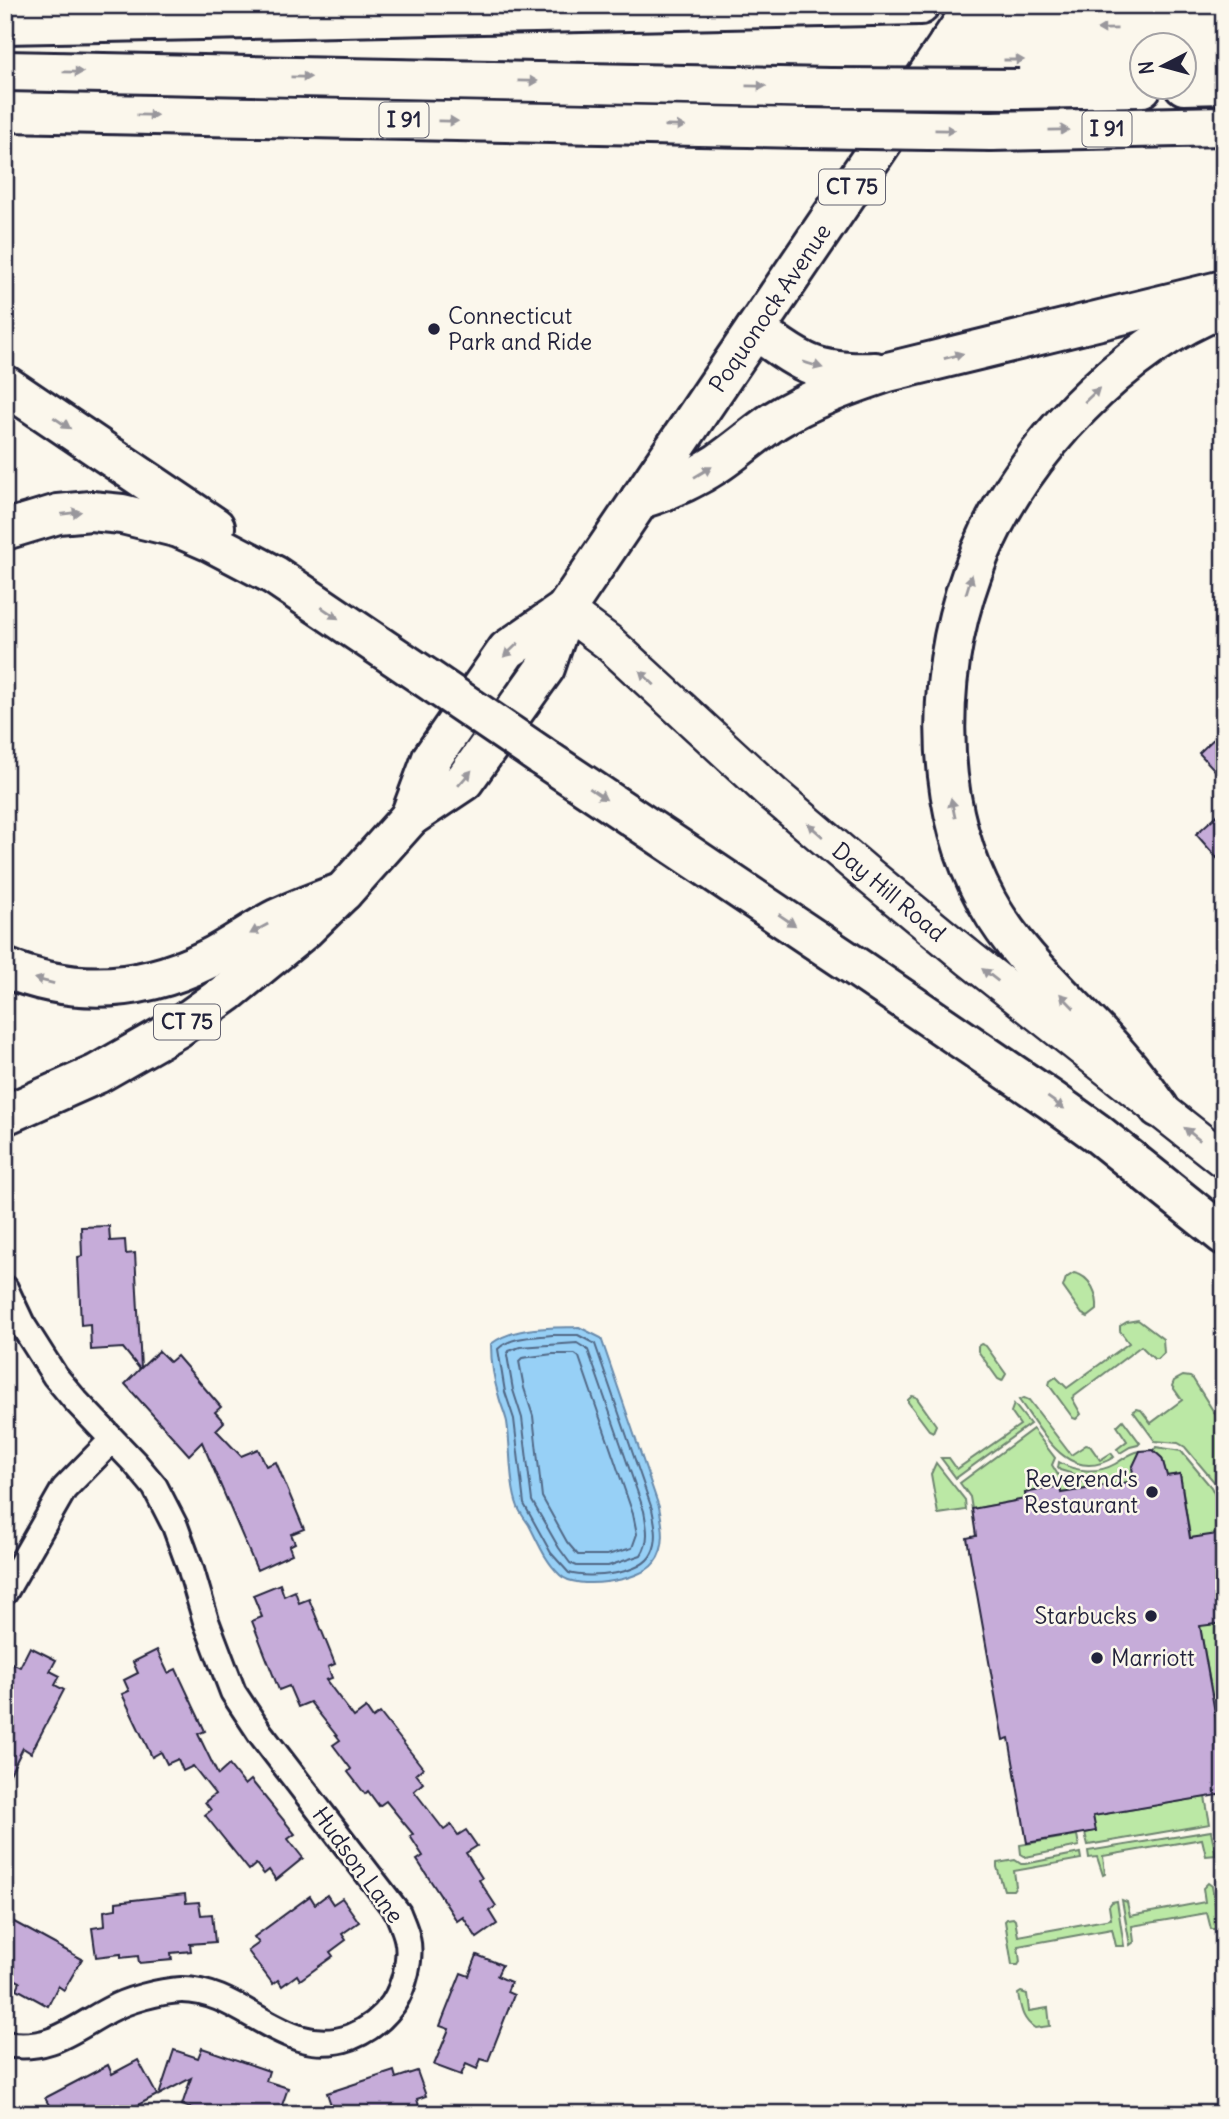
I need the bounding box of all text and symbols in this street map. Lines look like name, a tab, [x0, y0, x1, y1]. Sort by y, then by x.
one-way arrow	[1095, 23, 1117, 34]
north arrow	[1128, 32, 1198, 102]
one-way arrow	[1004, 54, 1026, 66]
text: N	[1133, 60, 1159, 76]
one-way arrow	[63, 66, 85, 78]
one-way arrow	[290, 71, 312, 82]
one-way arrow	[518, 76, 540, 87]
one-way arrow	[745, 80, 767, 92]
road number: I 91	[380, 102, 428, 138]
one-way arrow	[136, 109, 158, 120]
road number: I 91	[1082, 111, 1132, 146]
one-way arrow	[437, 115, 459, 127]
one-way arrow	[665, 120, 687, 131]
one-way arrow	[934, 124, 956, 136]
one-way arrow	[1048, 124, 1070, 136]
road number: CT 75	[819, 170, 885, 204]
street label: Poquonock Avenue	[702, 218, 837, 398]
place label: Connecticut Park and Ride	[448, 301, 592, 356]
marker: Connecticut Park and Ride	[426, 321, 442, 337]
one-way arrow	[943, 350, 965, 361]
one-way arrow	[803, 360, 824, 370]
one-way arrow	[1083, 388, 1100, 404]
one-way arrow	[53, 416, 71, 430]
one-way arrow	[693, 466, 712, 479]
one-way arrow	[60, 507, 82, 518]
one-way arrow	[964, 573, 975, 594]
one-way arrow	[321, 606, 339, 620]
one-way arrow	[502, 642, 519, 659]
one-way arrow	[639, 670, 656, 686]
one-way arrow	[457, 769, 473, 787]
one-way arrow	[588, 787, 607, 800]
one-way arrow	[948, 797, 959, 819]
one-way arrow	[806, 822, 824, 838]
street label: Day Hill Road	[827, 836, 952, 947]
one-way arrow	[777, 914, 796, 927]
one-way arrow	[249, 923, 268, 935]
one-way arrow	[982, 967, 1000, 982]
one-way arrow	[33, 975, 55, 986]
one-way arrow	[1060, 993, 1076, 1010]
road number: CT 75	[154, 1004, 220, 1040]
one-way arrow	[1047, 1096, 1065, 1110]
one-way arrow	[1183, 1126, 1201, 1141]
place label: Reverend's Restaurant	[1024, 1464, 1138, 1519]
marker: Reverend's Restaurant	[1144, 1484, 1160, 1500]
place label: Starbucks	[1034, 1601, 1137, 1630]
marker: Starbucks	[1143, 1608, 1159, 1624]
place label: Marriott	[1111, 1643, 1195, 1672]
marker: Marriott	[1089, 1650, 1105, 1666]
street label: Hudson Lane	[306, 1801, 410, 1929]

